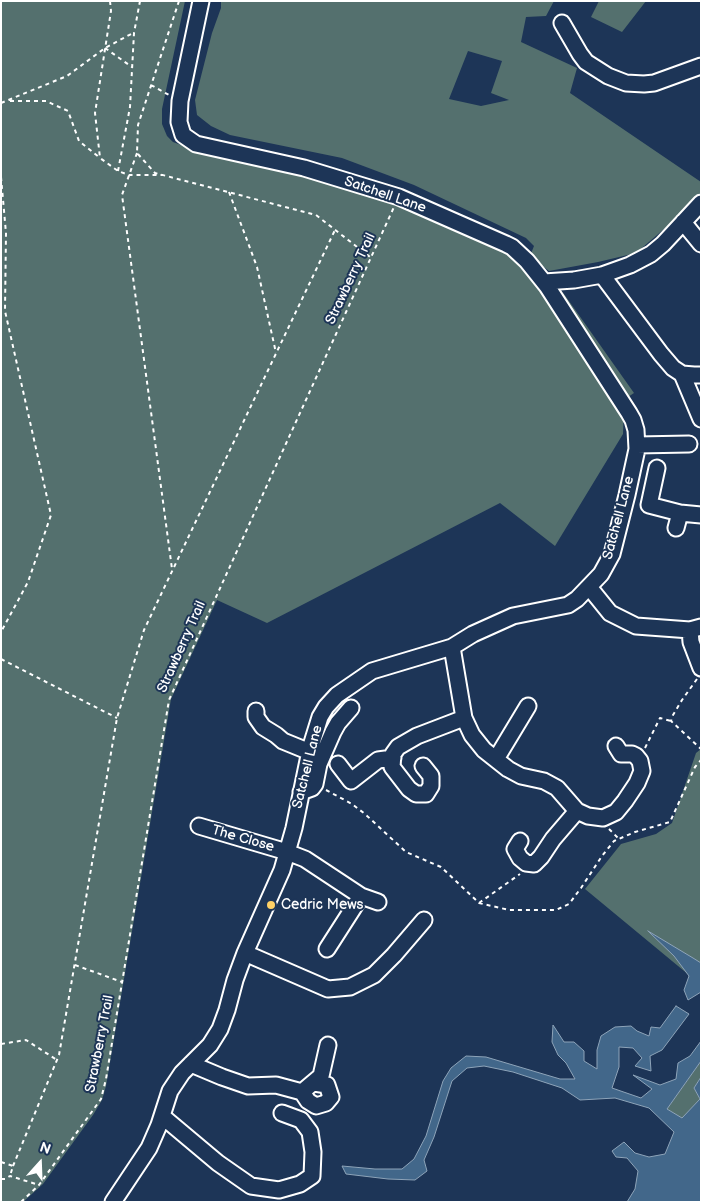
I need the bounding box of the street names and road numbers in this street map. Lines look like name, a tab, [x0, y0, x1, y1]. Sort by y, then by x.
street label: Satchell Lane	[342, 173, 428, 217]
street label: Strawberry Trail	[323, 231, 379, 327]
street label: Satchell Lane	[600, 475, 638, 561]
street label: Strawberry Trail	[154, 598, 210, 696]
street label: Satchell Lane	[290, 723, 326, 811]
street label: The Close	[210, 822, 276, 856]
street label: Strawberry Trail	[82, 994, 118, 1094]

